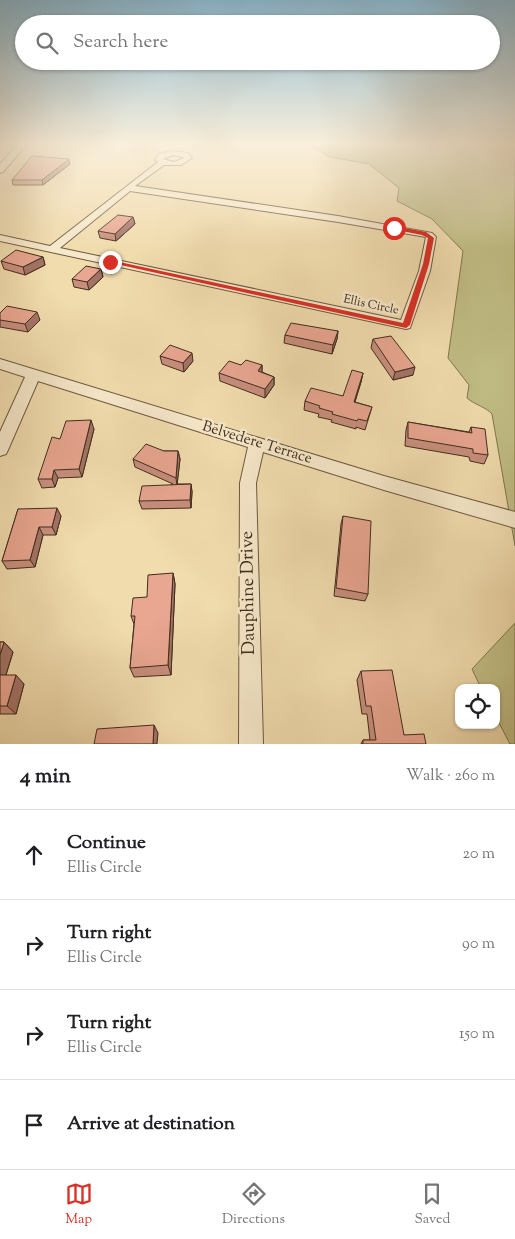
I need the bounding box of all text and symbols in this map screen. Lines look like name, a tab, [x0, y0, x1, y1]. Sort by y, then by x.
search box	[15, 15, 500, 70]
icon: search	[33, 29, 61, 57]
text: Search here	[73, 29, 168, 56]
route start	[383, 217, 406, 240]
route end	[99, 251, 122, 274]
street label: Ellis Circle	[342, 290, 401, 320]
street label: Belvedere Terrace	[199, 416, 315, 470]
street label: Dauphine Drive	[235, 531, 263, 655]
map controls	[455, 684, 500, 729]
button: locate	[455, 684, 500, 729]
text: 4 min	[20, 762, 71, 792]
text: Walk · 260 m	[406, 765, 495, 788]
text: Continue	[67, 830, 146, 857]
icon: ahead	[20, 841, 48, 869]
text: 20 m	[462, 843, 495, 866]
text: Ellis Circle	[67, 857, 142, 880]
text: Turn right	[67, 920, 151, 947]
icon: right	[20, 931, 48, 959]
text: 90 m	[462, 933, 495, 956]
text: Ellis Circle	[67, 947, 142, 970]
text: Turn right	[67, 1010, 151, 1037]
icon: right	[20, 1021, 48, 1049]
text: 150 m	[459, 1023, 495, 1046]
text: Ellis Circle	[67, 1037, 142, 1060]
icon: arrive	[20, 1111, 48, 1139]
text: Arrive at destination	[67, 1111, 235, 1138]
tab: Map	[65, 1180, 93, 1230]
tab: Directions	[222, 1180, 285, 1230]
tab: Saved	[414, 1180, 450, 1230]

